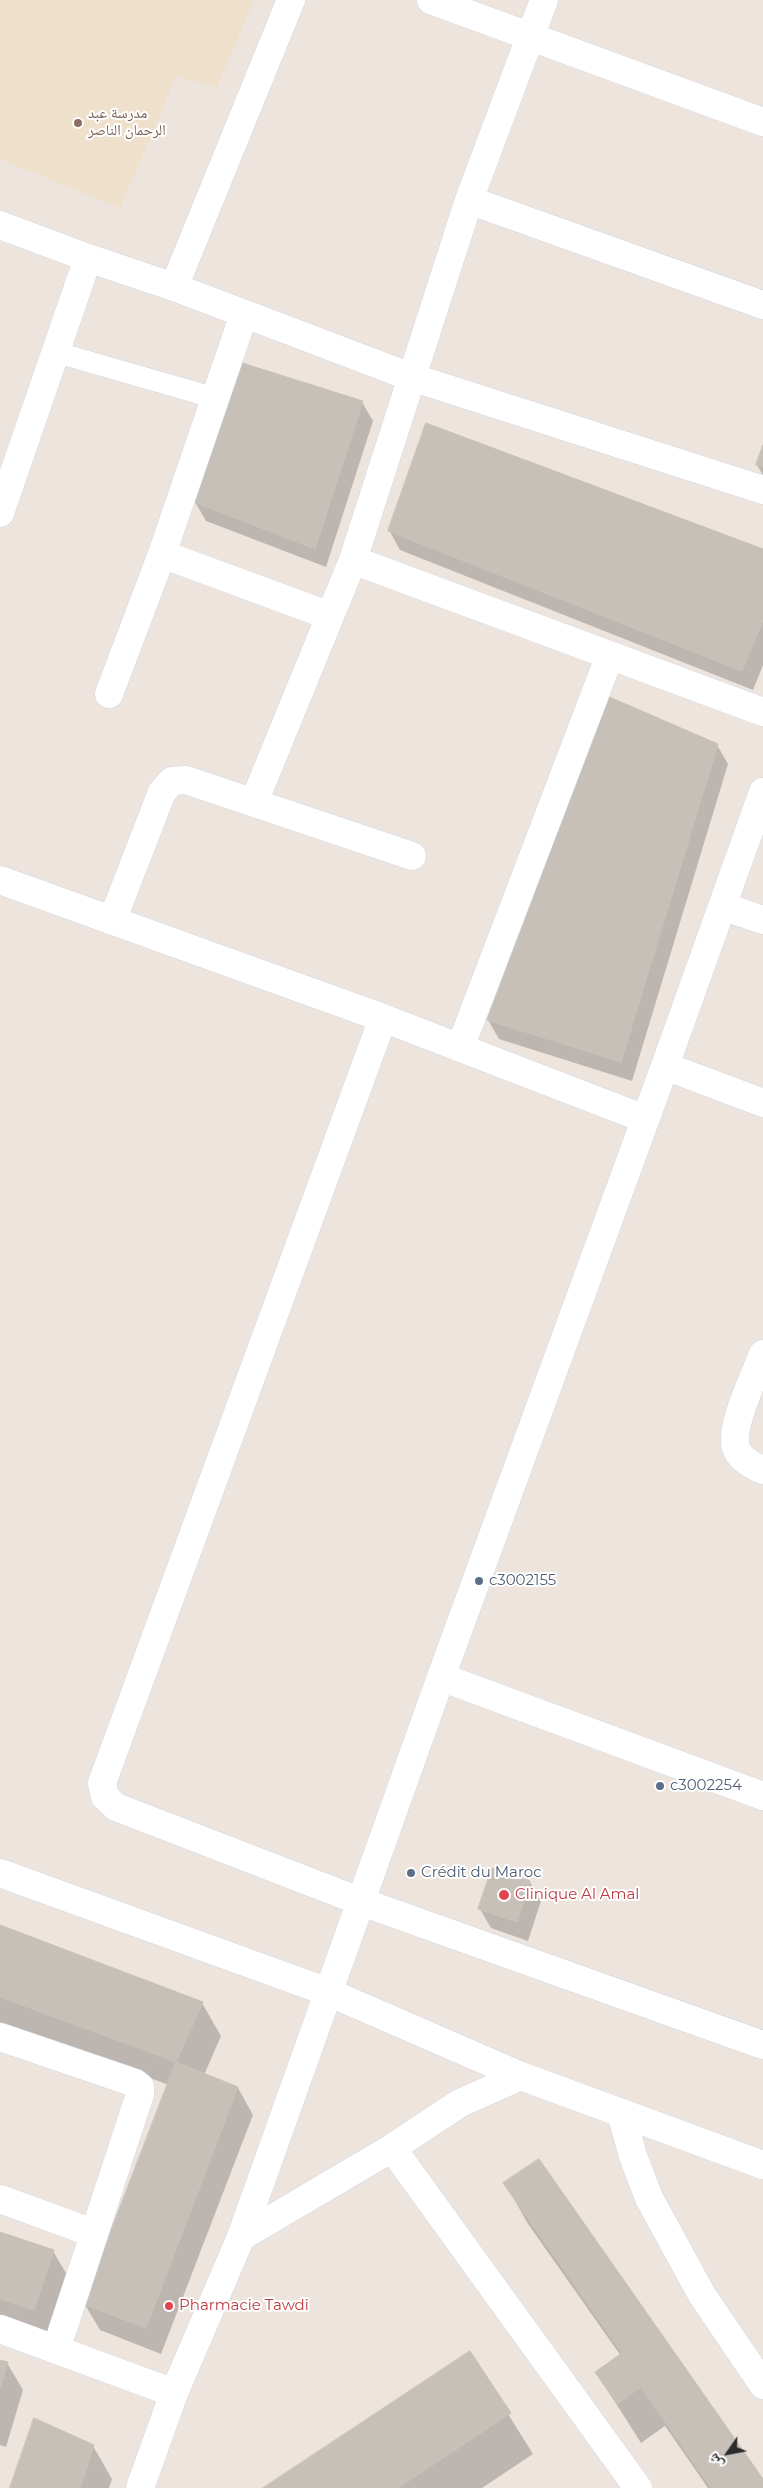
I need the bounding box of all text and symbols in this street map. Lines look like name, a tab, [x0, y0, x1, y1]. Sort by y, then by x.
place label: مدرسة عبد الرحمان الناصر	[88, 105, 166, 140]
marker: مدرسة عبد الرحمان الناصر	[72, 117, 84, 129]
place label: c3002155	[489, 1572, 556, 1590]
marker: c3002155	[473, 1575, 485, 1587]
place label: c3002254	[670, 1777, 742, 1795]
marker: c3002254	[654, 1780, 666, 1792]
place label: Crédit du Maroc	[421, 1864, 542, 1882]
marker: Crédit du Maroc	[405, 1867, 417, 1879]
place label: Clinique Al Amal	[515, 1886, 639, 1904]
marker: Clinique Al Amal	[497, 1888, 511, 1902]
place label: Pharmacie Tawdi	[179, 2297, 309, 2315]
marker: Pharmacie Tawdi	[163, 2300, 175, 2312]
north arrow	[703, 2428, 753, 2478]
text: ش	[704, 2450, 727, 2472]

